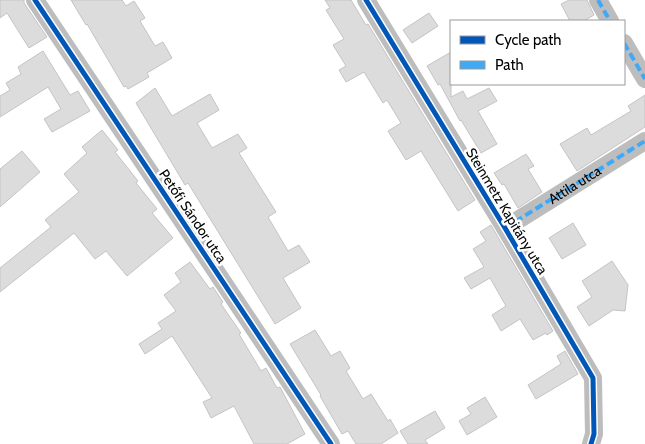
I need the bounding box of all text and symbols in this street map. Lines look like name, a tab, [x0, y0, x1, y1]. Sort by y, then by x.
legend	[450, 20, 625, 85]
text: Cycle path	[495, 31, 561, 49]
text: Path	[495, 56, 524, 74]
street label: Steinmetz Kapitány utca	[462, 145, 552, 278]
street label: Attila utca	[545, 161, 605, 208]
street label: Petőfi Sándor utca	[155, 166, 231, 266]

